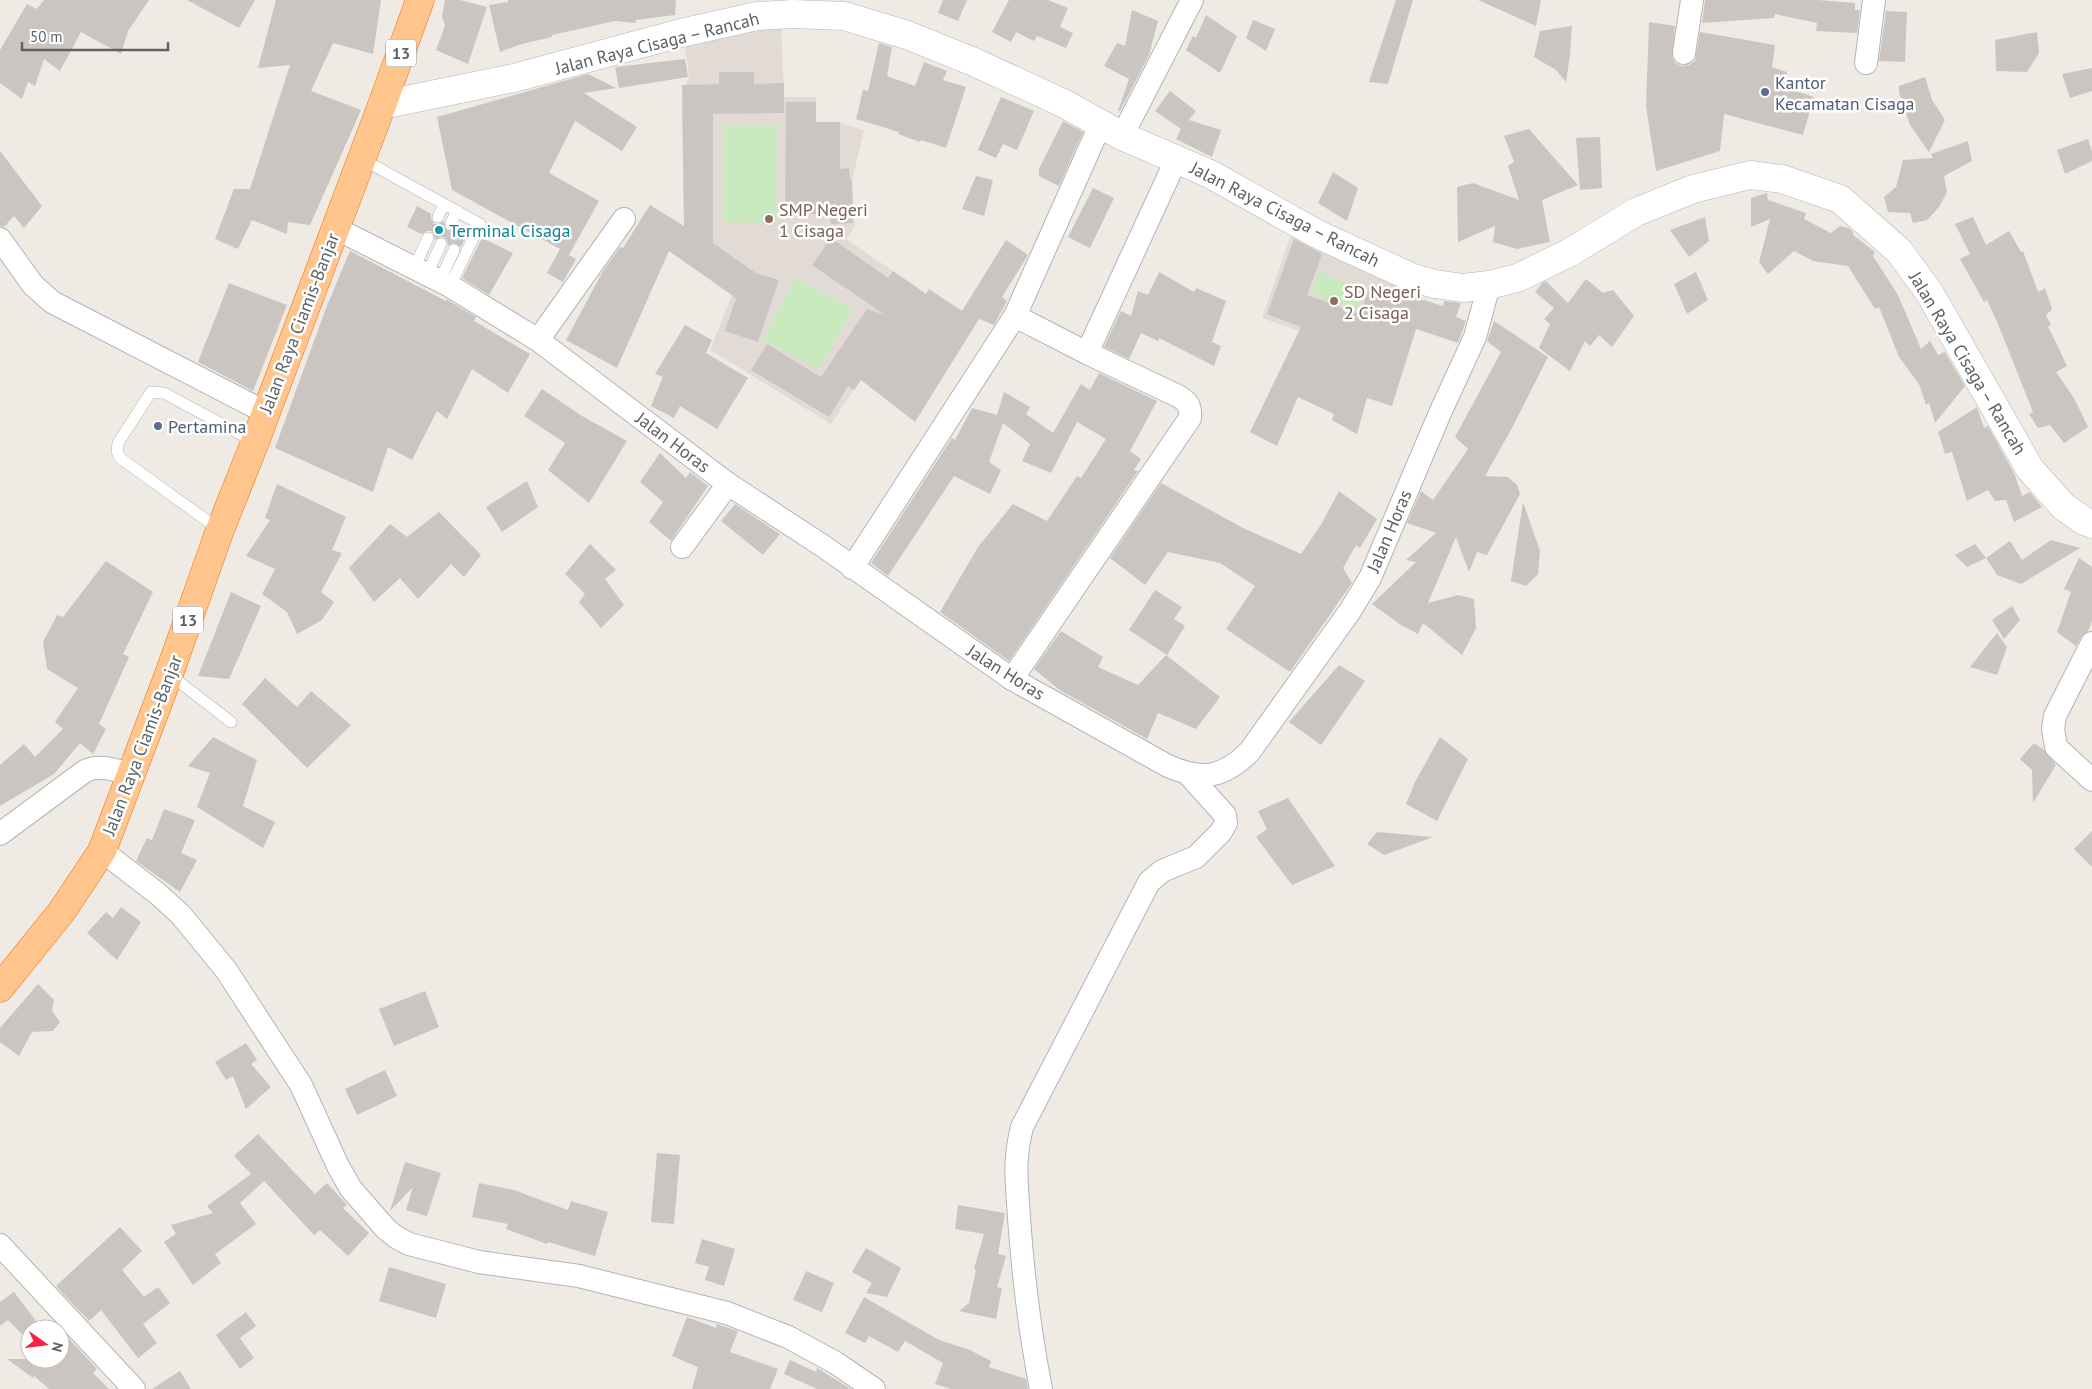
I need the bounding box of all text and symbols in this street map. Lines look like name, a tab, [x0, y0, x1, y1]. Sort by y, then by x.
street label: Jalan Raya Cisaga – Rancah	[552, 6, 761, 80]
scale bar	[22, 20, 169, 52]
text: 50 m	[30, 27, 63, 46]
road number: 13	[386, 40, 416, 66]
place label: Kantor Kecamatan Cisaga	[1775, 71, 1915, 115]
marker: Kantor Kecamatan Cisaga	[1759, 86, 1771, 98]
street label: Jalan Raya Cisaga – Rancah	[1186, 156, 1384, 272]
place label: SMP Negeri 1 Cisaga	[779, 198, 868, 242]
marker: SMP Negeri 1 Cisaga	[763, 213, 775, 225]
place label: Terminal Cisaga	[449, 219, 570, 242]
marker: Terminal Cisaga	[433, 224, 445, 236]
street label: Jalan Raya Ciamis-Banjar	[254, 230, 344, 417]
street label: Jalan Raya Cisaga – Rancah	[1904, 266, 2032, 459]
place label: SD Negeri 2 Cisaga	[1344, 280, 1421, 324]
marker: SD Negeri 2 Cisaga	[1328, 295, 1340, 307]
street label: Jalan Horas	[630, 406, 715, 477]
place label: Pertamina	[168, 415, 246, 438]
marker: Pertamina	[152, 420, 164, 432]
street label: Jalan Horas	[1361, 486, 1417, 577]
road number: 13	[173, 606, 203, 634]
street label: Jalan Horas	[962, 639, 1049, 705]
street label: Jalan Raya Ciamis-Banjar	[97, 652, 187, 839]
north arrow	[20, 1319, 70, 1369]
text: N	[48, 1341, 67, 1354]

